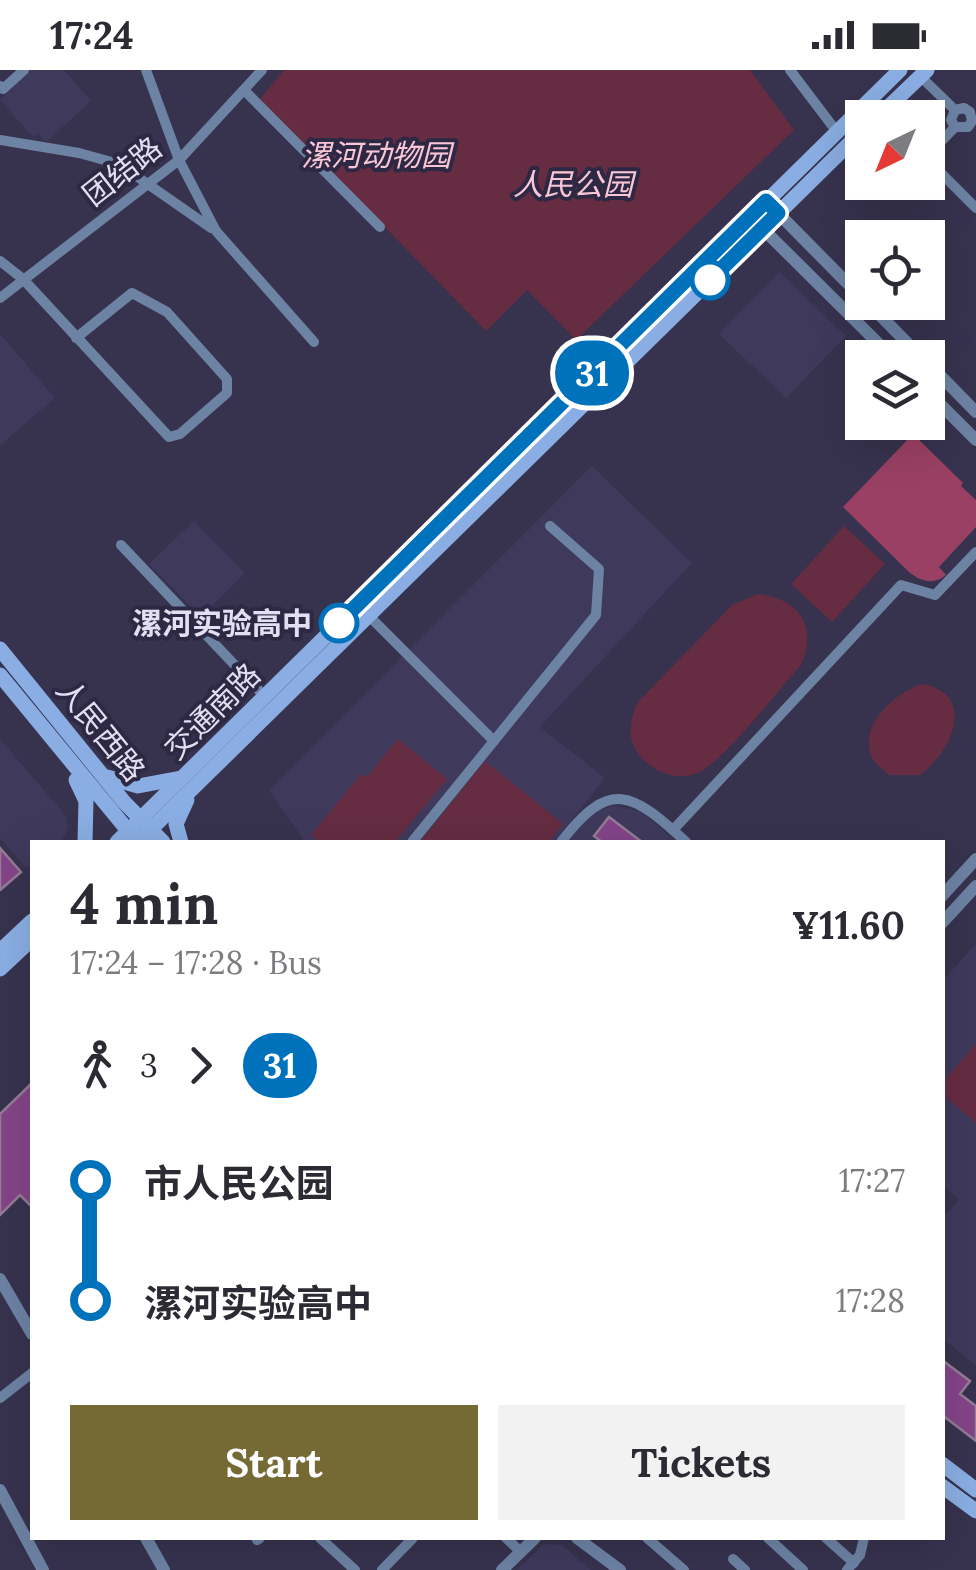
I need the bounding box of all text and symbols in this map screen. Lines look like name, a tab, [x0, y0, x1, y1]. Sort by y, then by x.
text: 17:24	[50, 11, 134, 59]
north arrow	[845, 100, 945, 200]
map controls	[845, 100, 945, 440]
street label: 团结路	[75, 128, 169, 214]
park label: 漯河动物园	[301, 136, 455, 174]
park label: 人民公园	[513, 165, 637, 203]
button: locate	[845, 220, 945, 320]
unlabelled marker	[691, 261, 729, 299]
line badge: 31	[547, 340, 637, 406]
button: layers	[845, 340, 945, 440]
text: 31	[575, 351, 609, 396]
place label: 漯河实验高中	[132, 604, 312, 642]
marker: 漯河实验高中	[320, 604, 358, 642]
street label: 交通南路	[156, 655, 268, 767]
street label: 人民西路	[48, 671, 154, 789]
text: 4 min	[70, 869, 218, 939]
text: ¥11.60	[792, 901, 905, 949]
text: 17:24 – 17:28 · Bus	[70, 942, 322, 983]
icon: walk	[70, 1038, 125, 1093]
icon: forward	[173, 1038, 228, 1093]
text: 31	[263, 1043, 297, 1088]
text: 3	[140, 1045, 158, 1086]
text: 市人民公园	[144, 1159, 334, 1207]
text: 17:27	[839, 1160, 905, 1201]
text: 漯河实验高中	[144, 1279, 372, 1327]
text: 17:28	[835, 1280, 905, 1321]
button: Start	[70, 1405, 478, 1520]
button: Tickets	[498, 1405, 905, 1520]

